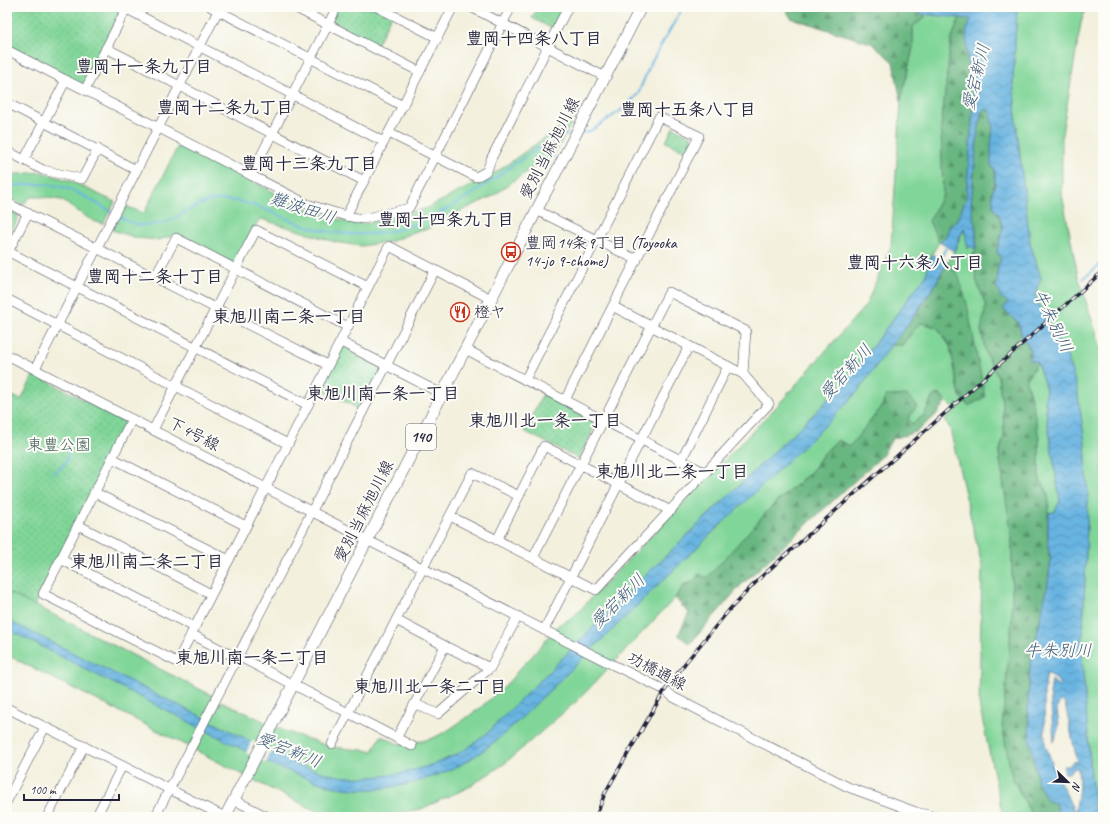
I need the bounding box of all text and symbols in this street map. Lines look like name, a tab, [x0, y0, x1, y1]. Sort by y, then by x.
district label: 豊岡十四条八丁目	[466, 28, 602, 49]
water label: 愛宕新川	[958, 41, 994, 113]
district label: 豊岡十一条九丁目	[76, 56, 212, 77]
street label: 愛別当麻旭川線	[516, 94, 584, 202]
district label: 豊岡十二条九丁目	[157, 97, 293, 118]
district label: 豊岡十五条八丁目	[620, 99, 756, 120]
district label: 豊岡十三条九丁目	[241, 153, 377, 174]
water label: 難波田川	[267, 188, 339, 228]
district label: 豊岡十四条九丁目	[378, 209, 514, 230]
place label: 豊岡14条9丁目 (Toyooka 14-jo 9-chome)	[525, 233, 678, 271]
bus stop icon: 豊岡14条9丁目 (Toyooka 14-jo 9-chome)	[500, 241, 522, 263]
district label: 豊岡十六条八丁目	[847, 252, 983, 273]
district label: 豊岡十二条十丁目	[87, 266, 223, 287]
water label: 牛朱別川	[1029, 286, 1077, 356]
restaurant icon: 橙ヤ	[449, 301, 471, 323]
place label: 橙ヤ	[474, 302, 506, 322]
district label: 東旭川南二条一丁目	[213, 306, 366, 327]
water label: 愛宕新川	[815, 340, 877, 404]
district label: 東旭川南一条一丁目	[307, 383, 460, 404]
district label: 東旭川北一条一丁目	[469, 410, 622, 431]
street label: 下4号線	[165, 413, 223, 455]
road number: 140	[406, 424, 436, 450]
park label: 東豊公園	[27, 435, 91, 455]
street label: 愛別当麻旭川線	[330, 457, 398, 565]
district label: 東旭川北二条一丁目	[596, 461, 749, 482]
district label: 東旭川南二条二丁目	[71, 551, 224, 572]
water label: 愛宕新川	[587, 570, 649, 632]
water label: 牛朱別川	[1024, 640, 1092, 661]
district label: 東旭川南一条二丁目	[176, 647, 329, 668]
street label: 功橋通線	[624, 647, 690, 695]
district label: 東旭川北一条二丁目	[354, 676, 507, 697]
water label: 愛宕新川	[254, 728, 324, 772]
north arrow	[1048, 762, 1088, 802]
scale bar	[24, 776, 119, 802]
text: N	[1069, 780, 1085, 794]
text: 100 m	[30, 782, 57, 798]

